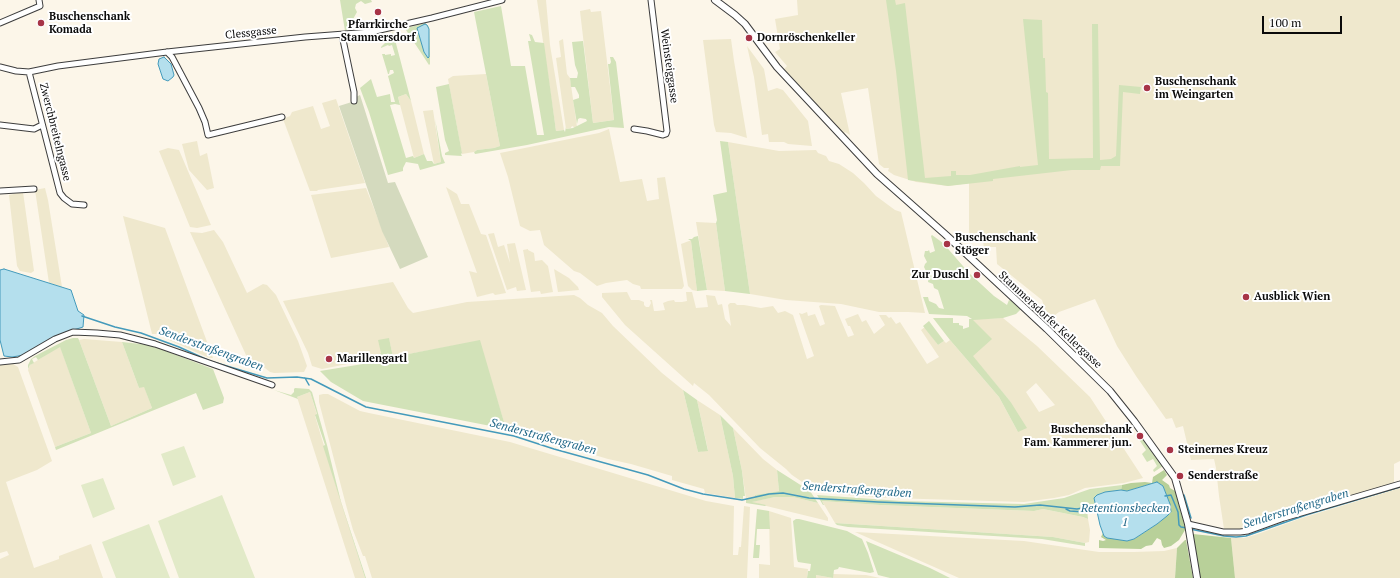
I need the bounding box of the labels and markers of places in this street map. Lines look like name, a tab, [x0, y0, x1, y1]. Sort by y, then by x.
marker: Pfarrkirche Stammersdorf	[373, 7, 383, 17]
place label: Buschenschank Komada	[49, 10, 130, 36]
marker: Buschenschank Komada	[36, 18, 46, 28]
place label: Pfarrkirche Stammersdorf	[341, 18, 415, 44]
place label: Dornröschenkeller	[757, 31, 855, 45]
marker: Dornröschenkeller	[744, 33, 754, 43]
place label: Buschenschank im Weingarten	[1155, 75, 1236, 101]
marker: Buschenschank im Weingarten	[1142, 83, 1152, 93]
place label: Buschenschank Stöger	[955, 231, 1036, 257]
marker: Buschenschank Stöger	[942, 239, 952, 249]
place label: Zur Duschl	[912, 268, 969, 282]
marker: Zur Duschl	[972, 270, 982, 280]
place label: Ausblick Wien	[1254, 290, 1330, 304]
marker: Ausblick Wien	[1241, 292, 1251, 302]
place label: Marillengartl	[337, 352, 407, 366]
marker: Marillengartl	[324, 354, 334, 364]
place label: Buschenschank Fam. Kammerer jun.	[1024, 423, 1132, 449]
marker: Buschenschank Fam. Kammerer jun.	[1135, 431, 1145, 441]
place label: Steinernes Kreuz	[1178, 443, 1268, 457]
marker: Steinernes Kreuz	[1165, 445, 1175, 455]
place label: Senderstraße	[1188, 469, 1258, 483]
marker: Senderstraße	[1175, 471, 1185, 481]

